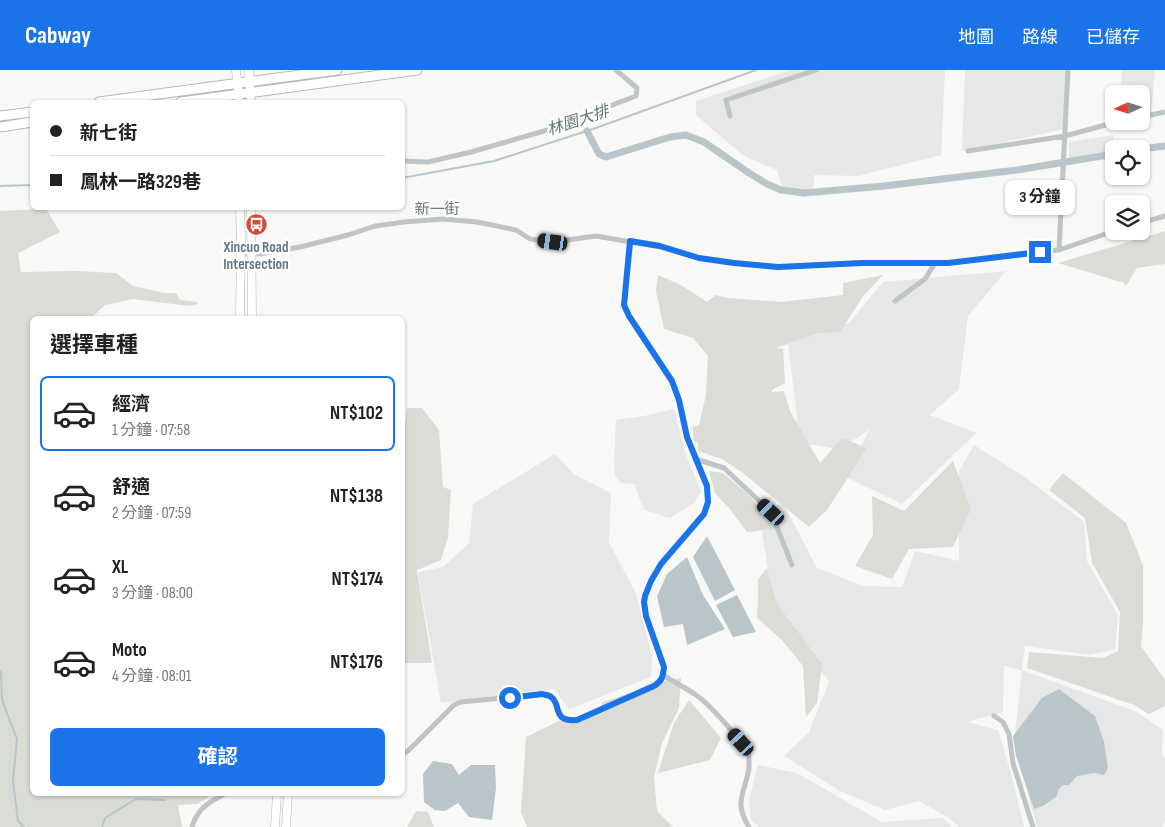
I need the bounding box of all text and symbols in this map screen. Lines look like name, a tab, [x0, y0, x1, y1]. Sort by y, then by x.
text: Cabway	[25, 21, 91, 50]
text: 地圖	[958, 27, 994, 48]
text: 路線	[1022, 27, 1058, 48]
text: 已儲存	[1086, 27, 1140, 48]
north arrow	[1105, 85, 1150, 130]
map controls	[1105, 85, 1150, 240]
water label: 林園大排	[545, 101, 613, 140]
text: 新七街	[80, 122, 137, 145]
button: locate	[1105, 140, 1150, 185]
text: 鳳林一路329巷	[80, 171, 201, 194]
callout: 3 分鐘	[1005, 180, 1075, 214]
text: 3 分鐘	[1019, 188, 1061, 207]
button: layers	[1105, 195, 1150, 240]
street label: 新一街	[414, 200, 460, 219]
bus stop icon: Xincuo Road Intersection	[244, 212, 268, 236]
car	[537, 232, 568, 252]
place label: Xincuo Road Intersection	[223, 238, 289, 274]
route end	[1029, 241, 1051, 263]
text: 選擇車種	[50, 332, 138, 359]
icon: car	[52, 391, 97, 436]
text: 經濟	[112, 393, 150, 416]
text: NT$102	[330, 402, 383, 425]
text: 1 分鐘 · 07:58	[112, 421, 190, 440]
icon: car	[52, 474, 97, 519]
text: 舒適	[112, 476, 150, 499]
text: NT$138	[330, 485, 383, 508]
car	[754, 496, 787, 528]
text: 2 分鐘 · 07:59	[112, 504, 191, 523]
text: XL	[112, 556, 128, 579]
icon: car	[52, 557, 97, 602]
text: NT$174	[332, 568, 383, 591]
text: 3 分鐘 · 08:00	[112, 584, 193, 603]
text: Moto	[112, 639, 147, 662]
icon: car	[52, 640, 97, 685]
text: NT$176	[330, 651, 383, 674]
text: 4 分鐘 · 08:01	[112, 667, 191, 686]
route start	[499, 687, 521, 709]
car	[725, 726, 756, 758]
button: 確認	[50, 728, 385, 786]

